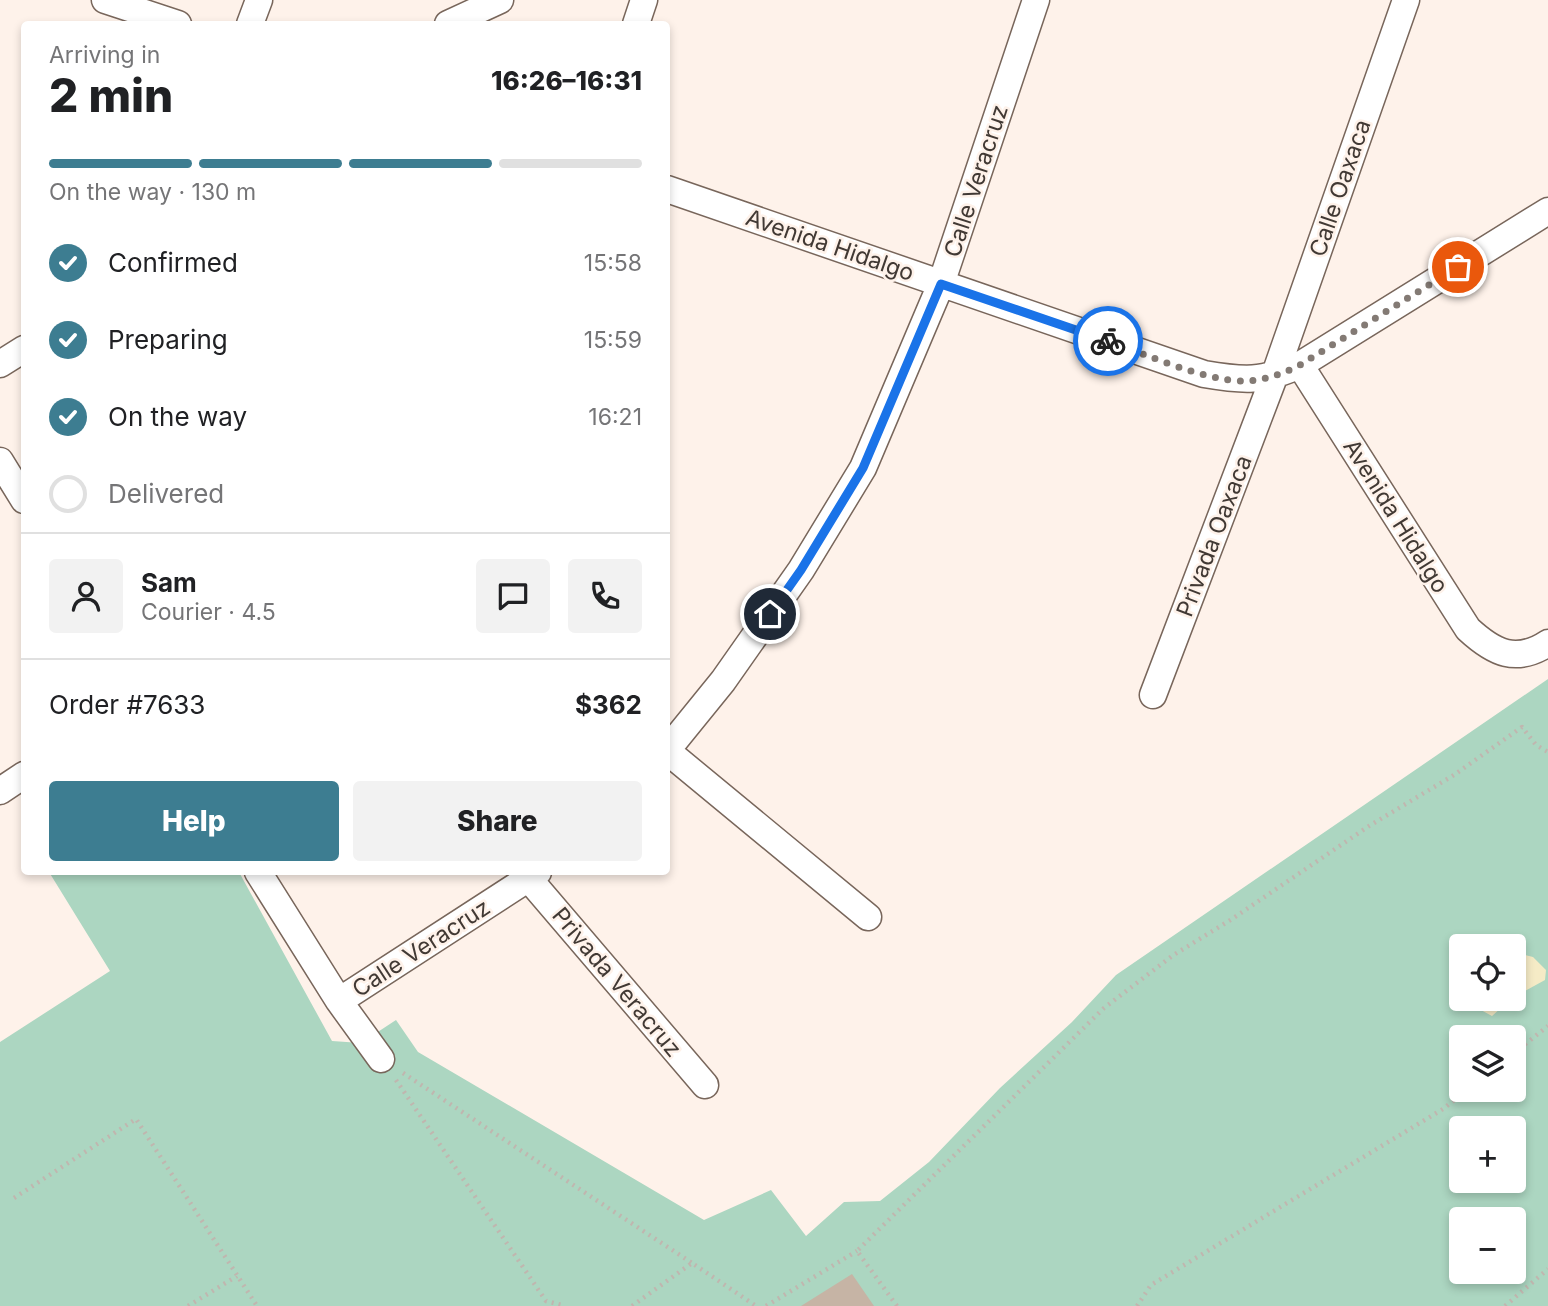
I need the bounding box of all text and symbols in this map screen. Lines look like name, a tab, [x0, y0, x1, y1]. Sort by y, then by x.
text: Arriving in	[49, 41, 160, 69]
text: 16:26–16:31	[491, 65, 642, 96]
text: 2 min	[49, 67, 173, 123]
street label: Calle Veracruz	[938, 101, 1014, 261]
street label: Calle Oaxaca	[1303, 116, 1377, 260]
text: On the way · 130 m	[49, 178, 256, 206]
street label: Avenida Hidalgo	[742, 203, 918, 287]
pin	[1428, 237, 1488, 297]
icon: check	[49, 244, 87, 282]
text: Confirmed	[108, 247, 238, 278]
icon: bag	[1439, 248, 1477, 286]
text: 15:58	[584, 249, 642, 277]
courier	[1073, 306, 1143, 376]
icon: check	[49, 321, 87, 359]
icon: bike	[1089, 322, 1127, 360]
text: Preparing	[108, 324, 228, 355]
text: 15:59	[584, 326, 642, 354]
icon: check	[49, 398, 87, 436]
text: On the way	[108, 401, 247, 432]
text: 16:21	[588, 403, 642, 431]
street label: Avenida Hidalgo	[1338, 434, 1454, 598]
street label: Privada Oaxaca	[1170, 451, 1258, 621]
text: Delivered	[108, 478, 224, 509]
button: person	[49, 559, 123, 633]
button: chat	[476, 559, 550, 633]
button: phone	[568, 559, 642, 633]
text: Sam	[141, 567, 197, 598]
pin	[740, 584, 800, 644]
icon: home	[751, 595, 789, 633]
text: Courier · 4.5	[141, 598, 276, 626]
text: Order #7633	[49, 689, 205, 720]
text: $362	[575, 689, 642, 720]
button: Help	[49, 781, 339, 861]
button: Share	[353, 781, 642, 861]
street label: Calle Veracruz	[347, 893, 495, 1003]
street label: Privada Veracruz	[546, 902, 688, 1062]
map controls	[1449, 934, 1526, 1284]
button: locate	[1449, 934, 1526, 1011]
button: layers	[1449, 1025, 1526, 1102]
button: +	[1449, 1116, 1526, 1193]
button: −	[1449, 1207, 1526, 1284]

